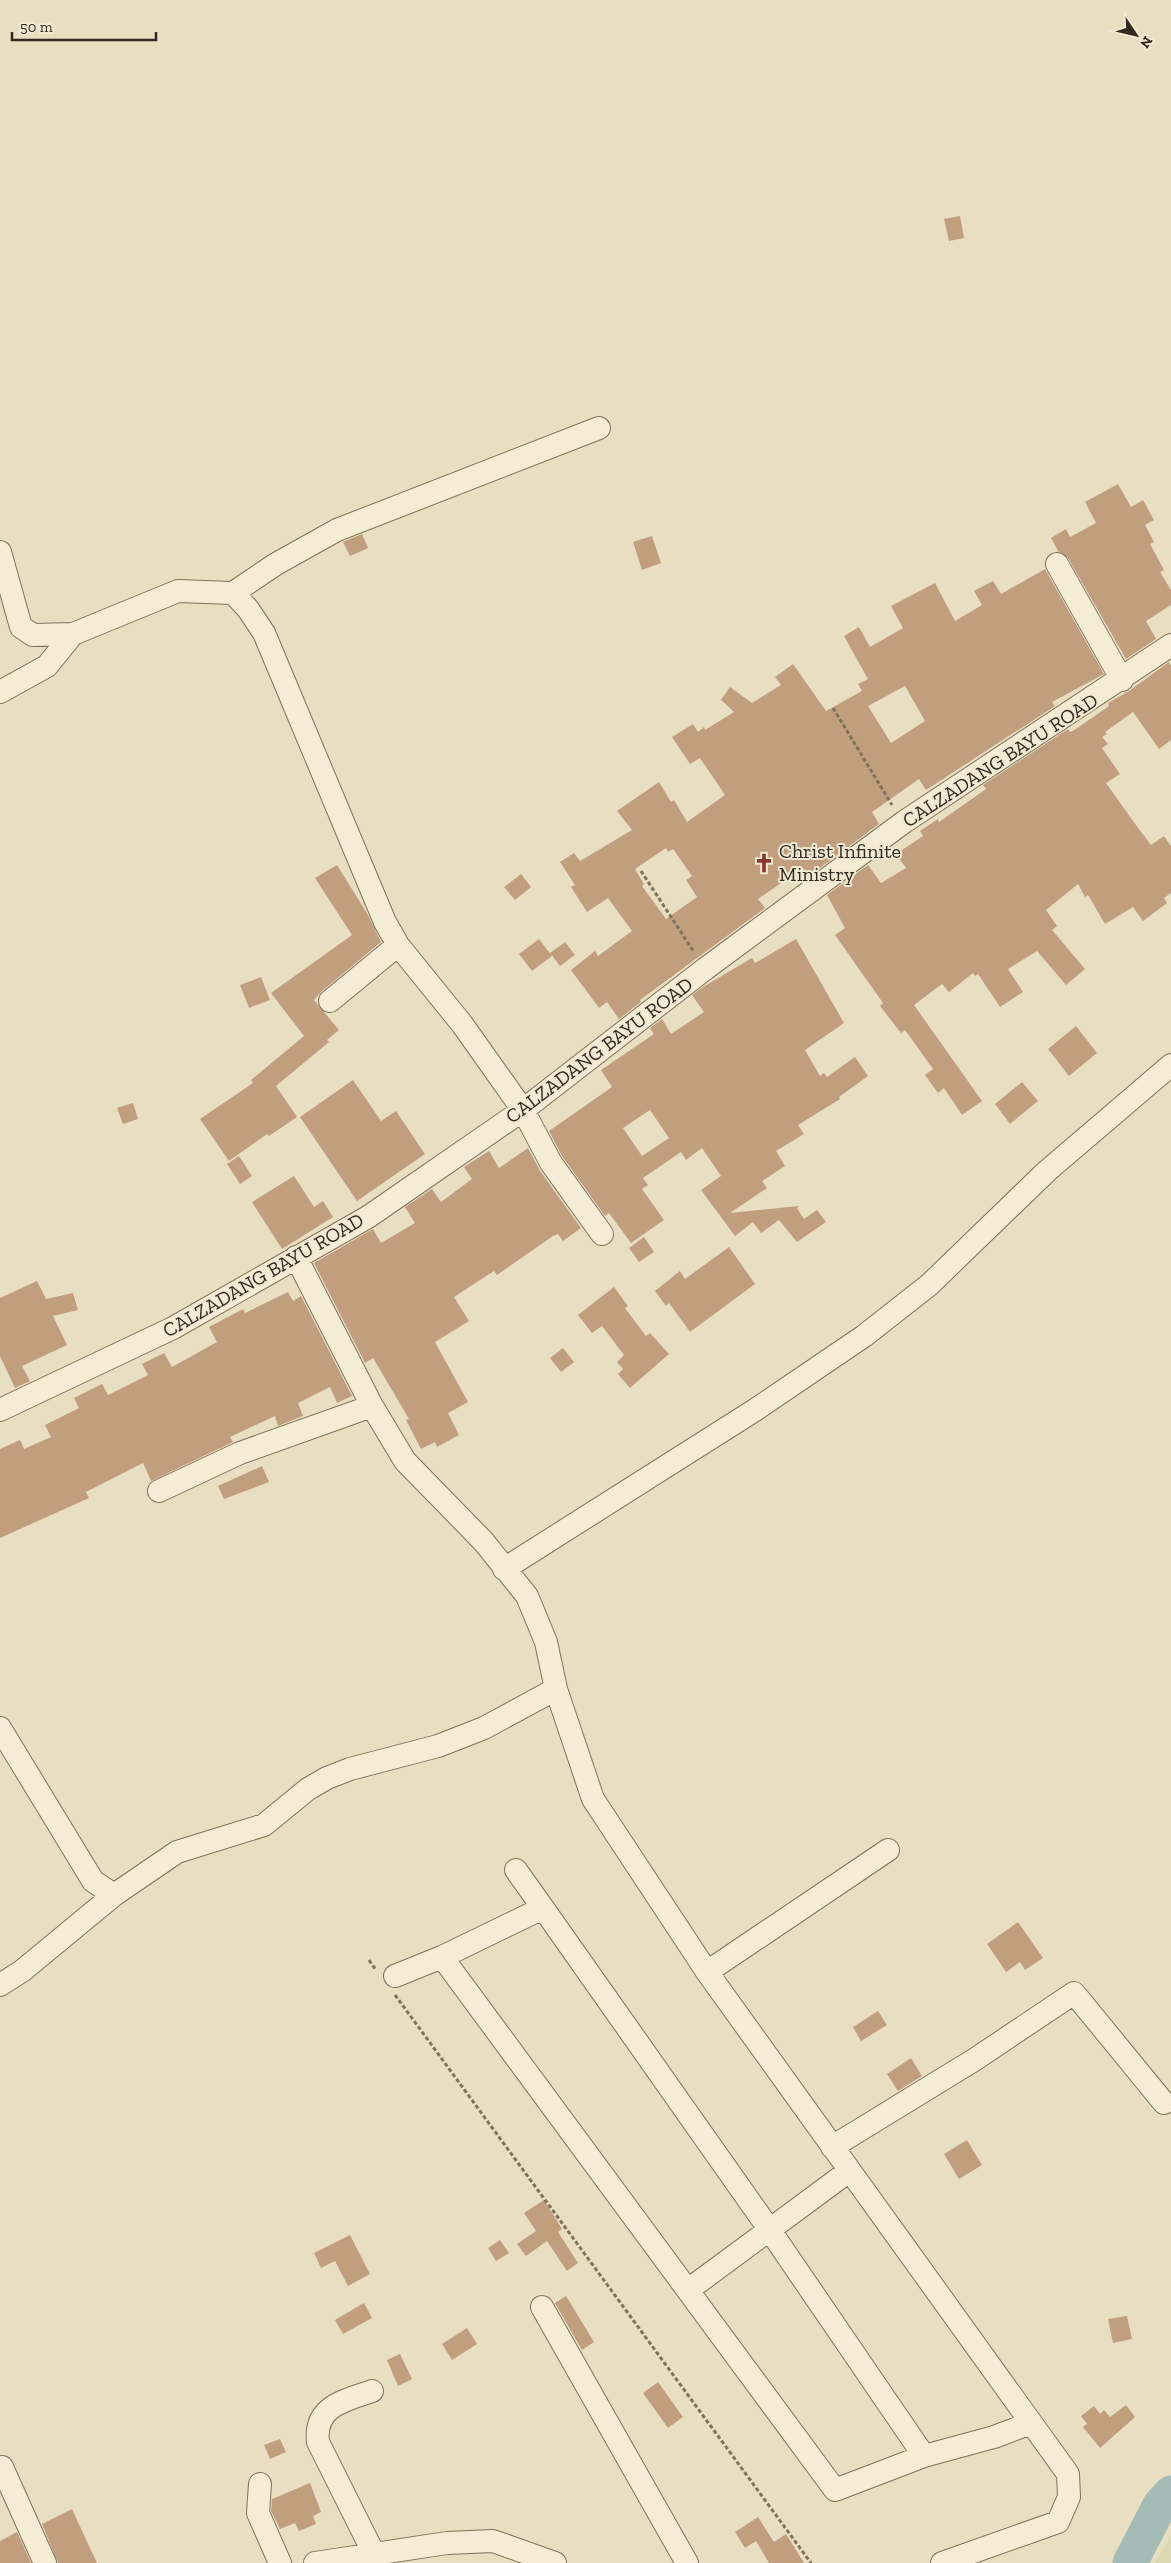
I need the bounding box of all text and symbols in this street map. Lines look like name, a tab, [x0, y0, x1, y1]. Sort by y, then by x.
scale bar	[12, 10, 156, 42]
north arrow	[1111, 10, 1161, 60]
text: 50 m	[20, 18, 53, 36]
text: N	[1136, 33, 1156, 52]
street label: CALZADANG BAYU ROAD	[898, 688, 1102, 832]
place label: Christ Infinite Ministry	[779, 839, 901, 886]
church icon: Christ Infinite Ministry	[753, 852, 775, 874]
street label: CALZADANG BAYU ROAD	[501, 972, 697, 1128]
street label: CALZADANG BAYU ROAD	[158, 1208, 368, 1342]

